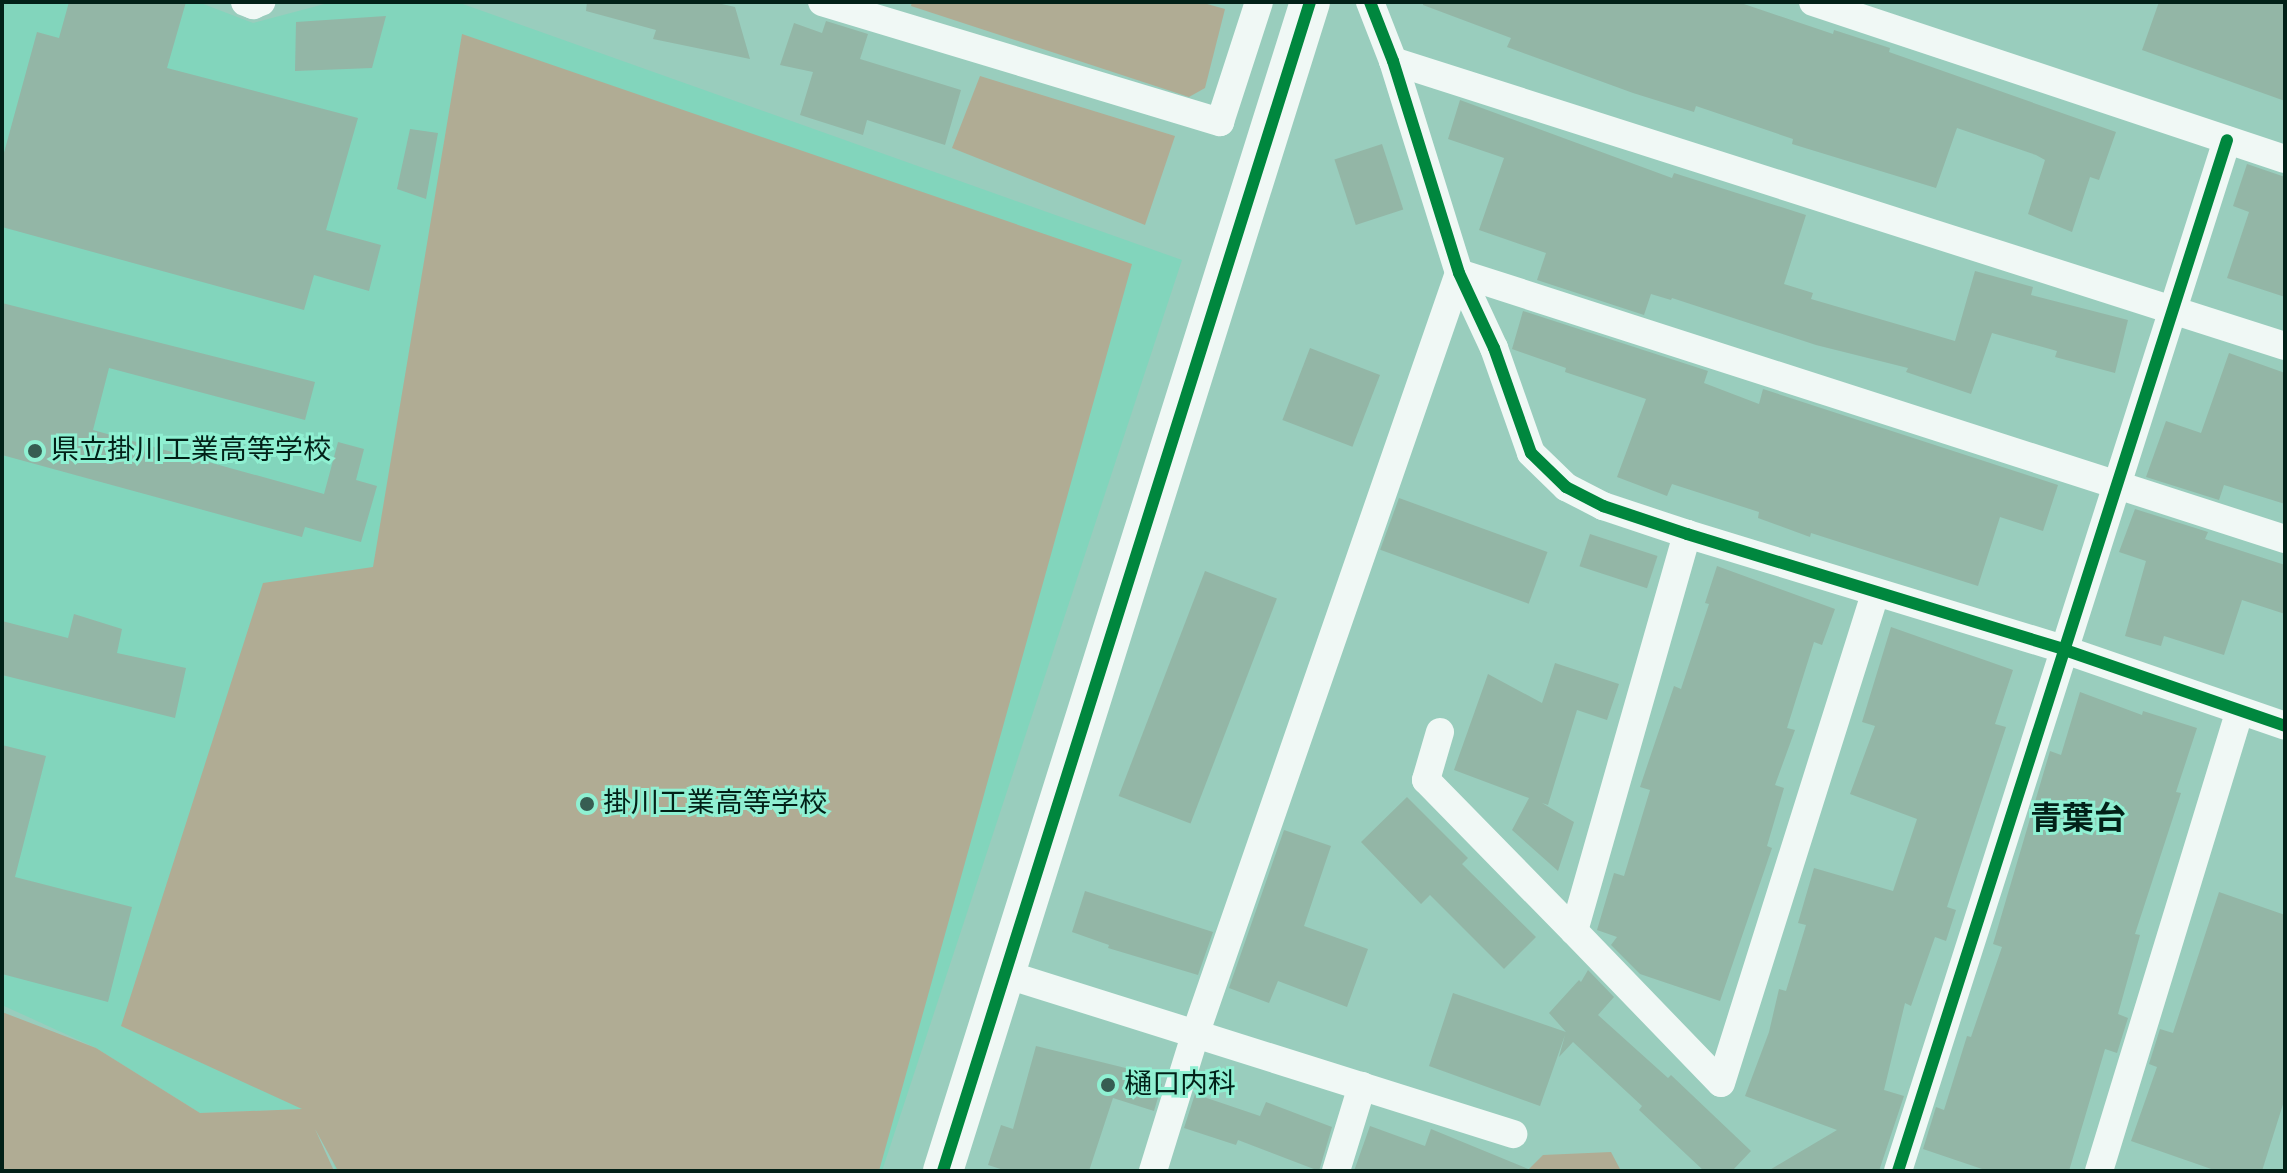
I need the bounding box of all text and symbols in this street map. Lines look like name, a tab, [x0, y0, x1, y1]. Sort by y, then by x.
place label: 県立掛川工業高等学校	[51, 434, 331, 468]
marker: 県立掛川工業高等学校	[26, 442, 44, 460]
place label: 掛川工業高等学校	[603, 787, 827, 821]
marker: 掛川工業高等学校	[578, 795, 596, 813]
district label: 青葉台	[2030, 800, 2126, 838]
place label: 樋口内科	[1124, 1068, 1236, 1102]
marker: 樋口内科	[1099, 1076, 1117, 1094]

